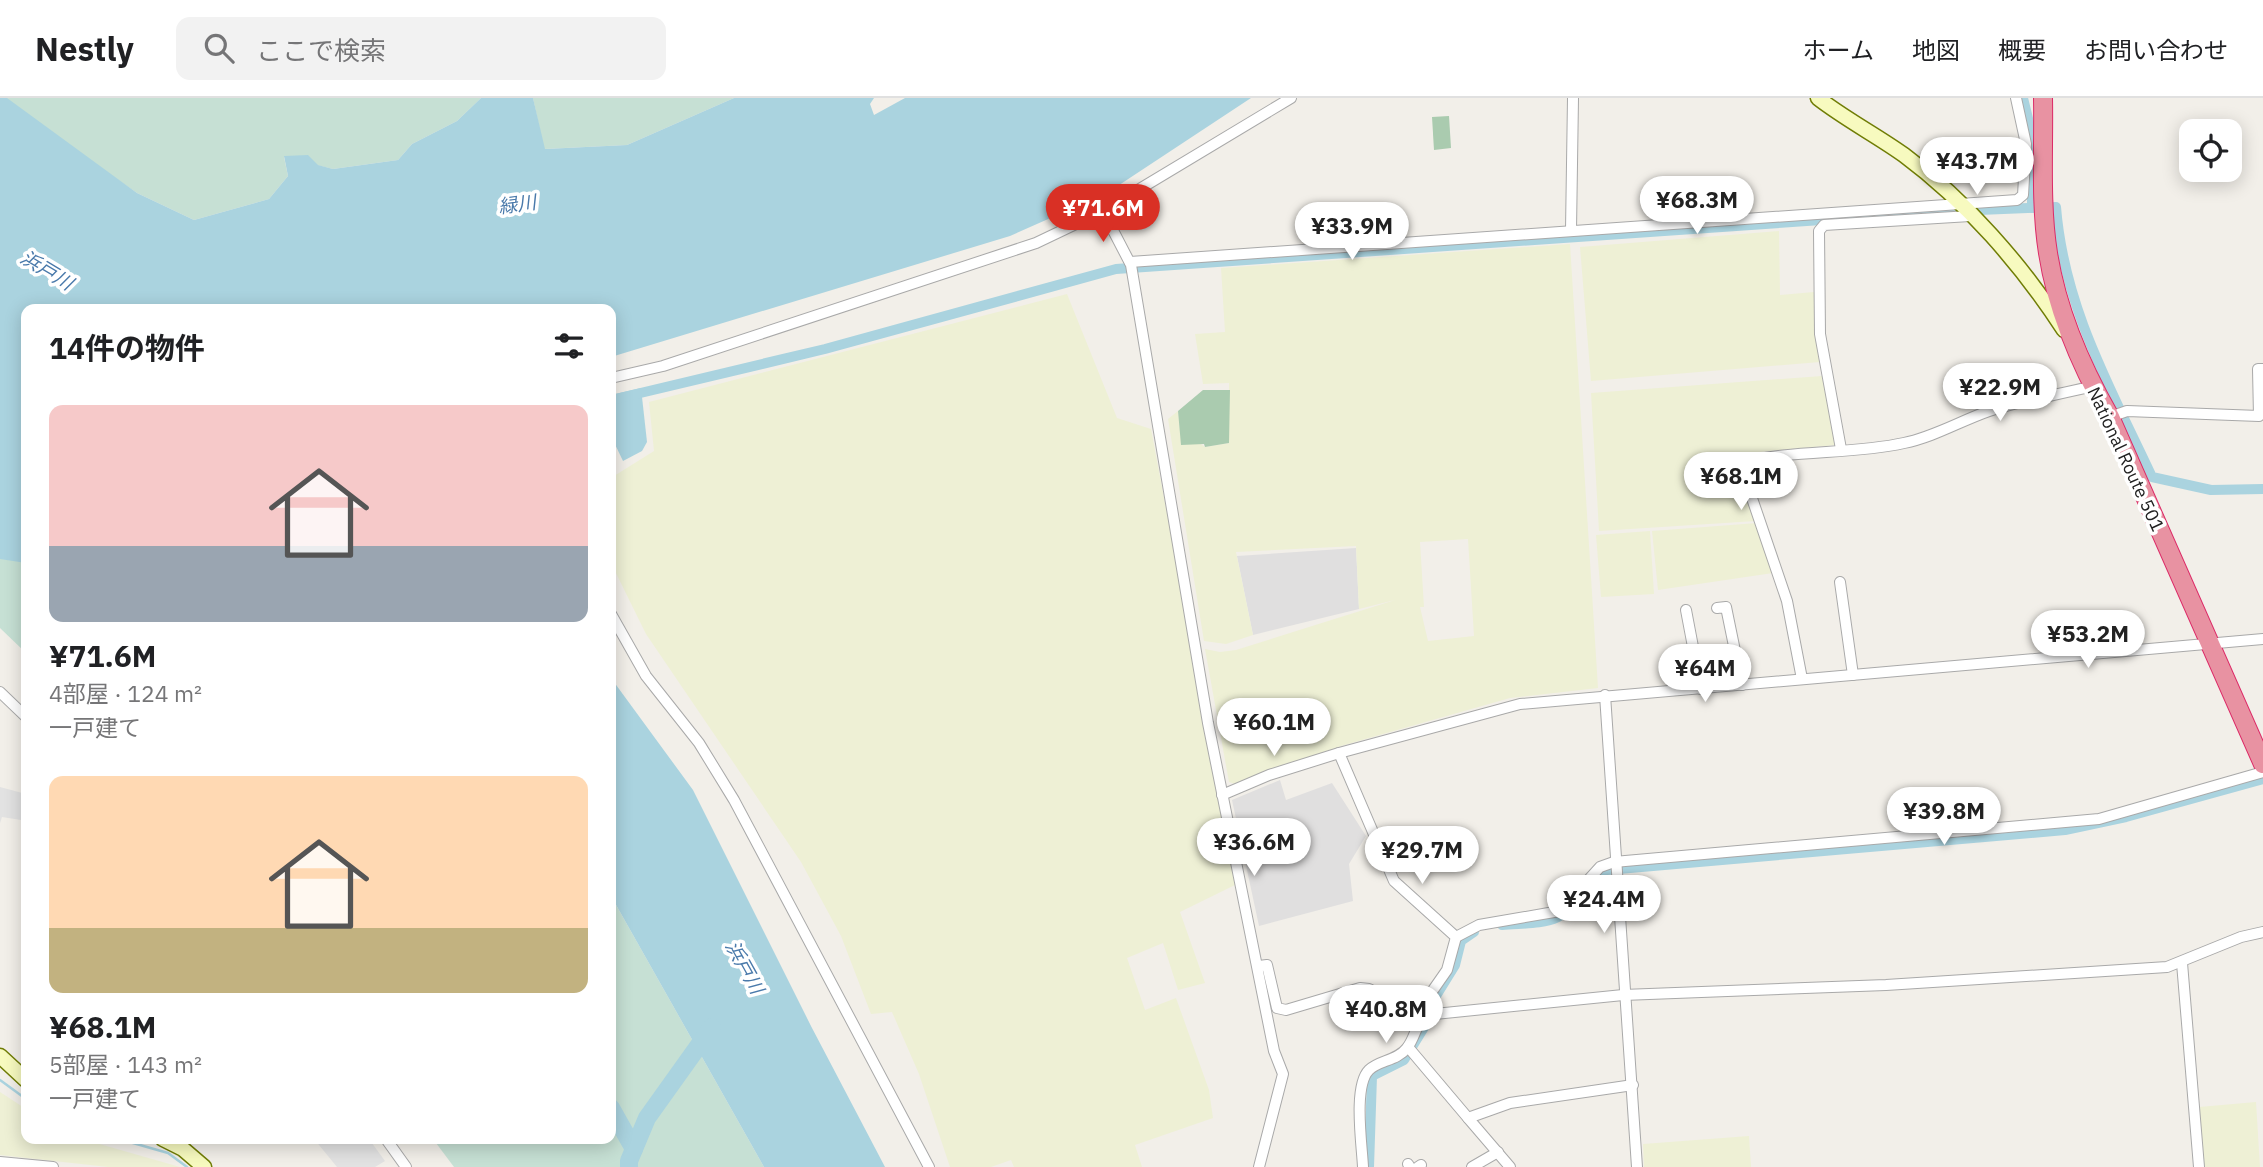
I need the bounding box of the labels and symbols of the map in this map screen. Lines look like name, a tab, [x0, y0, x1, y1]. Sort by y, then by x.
pin: ¥43.7M	[1920, 138, 2034, 197]
pin: ¥68.3M	[1640, 176, 1754, 236]
pin: ¥71.6M	[1046, 184, 1160, 244]
water label: 緑川	[497, 189, 539, 219]
pin: ¥33.9M	[1295, 202, 1409, 262]
water label: 浜戸川	[16, 245, 79, 296]
pin: ¥22.9M	[1943, 364, 2057, 423]
street label: National Route 501	[2082, 383, 2170, 535]
pin: ¥68.1M	[1684, 452, 1798, 512]
pin: ¥53.2M	[2031, 610, 2145, 670]
pin: ¥64M	[1664, 644, 1746, 704]
pin: ¥60.1M	[1217, 698, 1331, 758]
pin: ¥39.8M	[1887, 788, 2001, 847]
pin: ¥36.6M	[1197, 818, 1311, 878]
pin: ¥29.7M	[1365, 826, 1479, 886]
pin: ¥24.4M	[1547, 876, 1661, 935]
water label: 浜戸川	[721, 936, 770, 999]
pin: ¥40.8M	[1329, 986, 1443, 1045]

